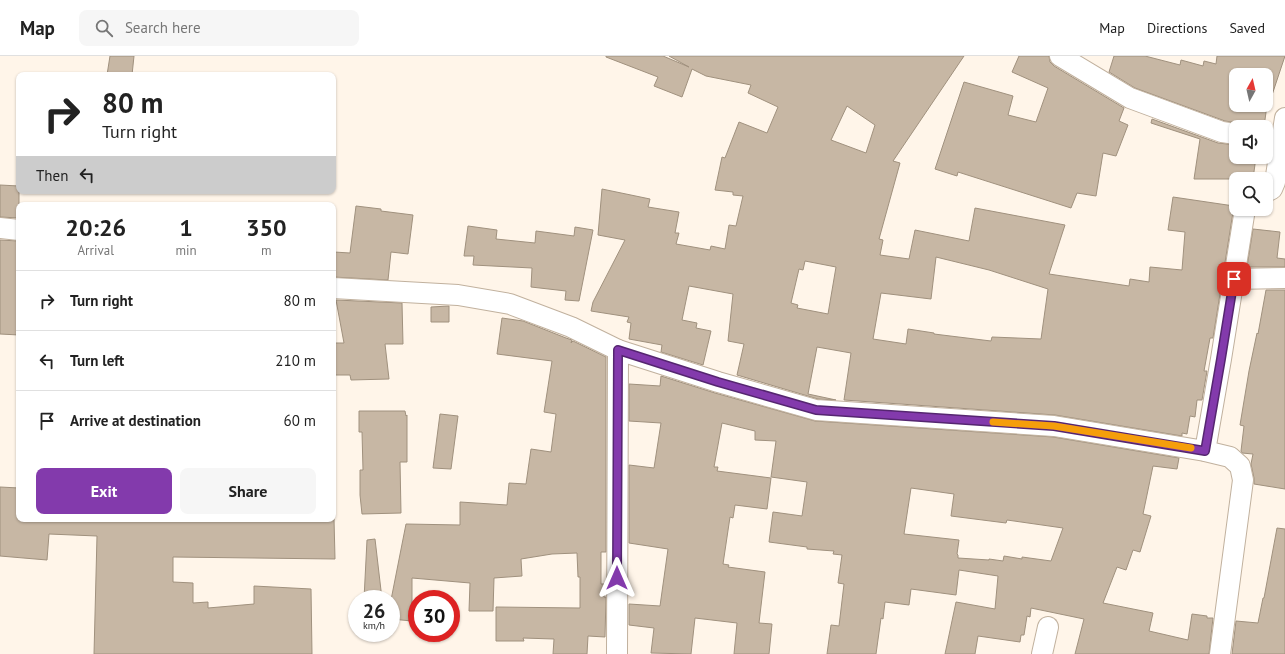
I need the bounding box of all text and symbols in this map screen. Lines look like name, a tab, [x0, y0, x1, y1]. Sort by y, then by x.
search box	[79, 10, 359, 46]
text: Map	[20, 16, 55, 40]
icon: search	[93, 17, 115, 39]
text: Search here	[125, 18, 201, 37]
text: Map	[1099, 19, 1125, 37]
text: Directions	[1147, 19, 1207, 37]
text: Saved	[1229, 19, 1265, 37]
north arrow	[1229, 68, 1273, 112]
map controls	[1229, 68, 1273, 216]
text: 80 m	[102, 84, 163, 121]
icon: right	[36, 88, 88, 140]
text: Turn right	[102, 120, 177, 143]
button: sound	[1229, 120, 1273, 164]
icon: left	[76, 164, 98, 186]
text: Then	[36, 166, 68, 185]
button: search	[1229, 172, 1273, 216]
text: 20:26	[65, 212, 126, 243]
text: 1	[179, 212, 193, 243]
text: 350	[246, 212, 287, 243]
text: Arrival	[78, 242, 114, 259]
text: min	[175, 242, 197, 259]
text: m	[261, 242, 272, 259]
pin	[1217, 262, 1251, 296]
icon: arrive	[1223, 268, 1245, 290]
icon: right	[36, 290, 58, 312]
text: Turn right	[70, 291, 133, 310]
text: 80 m	[283, 291, 316, 310]
icon: left	[36, 350, 58, 372]
text: Turn left	[70, 351, 124, 370]
text: 210 m	[275, 351, 316, 370]
icon: arrive	[36, 410, 58, 432]
text: Arrive at destination	[70, 411, 201, 430]
text: 60 m	[283, 411, 316, 430]
button: Exit	[36, 468, 172, 514]
button: Share	[180, 468, 316, 514]
position arrow	[596, 557, 638, 599]
speed limit sign: 30	[408, 590, 460, 642]
text: 26	[363, 598, 385, 624]
text: km/h	[363, 619, 385, 632]

